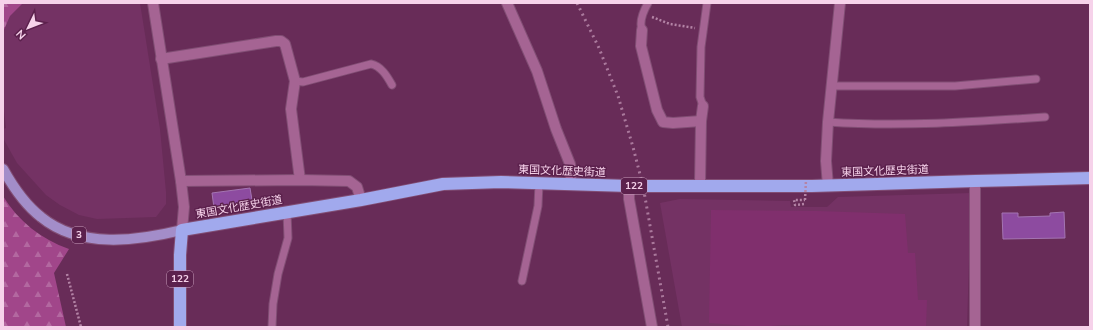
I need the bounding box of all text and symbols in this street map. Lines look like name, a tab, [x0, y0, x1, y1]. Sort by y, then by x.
north arrow	[8, 8, 48, 48]
text: N	[13, 26, 29, 43]
street label: 東国文化歴史街道	[518, 162, 606, 180]
street label: 東国文化歴史街道	[841, 162, 929, 180]
road number: 122	[621, 178, 647, 194]
street label: 東国文化歴史街道	[194, 192, 284, 222]
road number: 3	[72, 227, 86, 243]
road number: 122	[167, 271, 193, 287]

